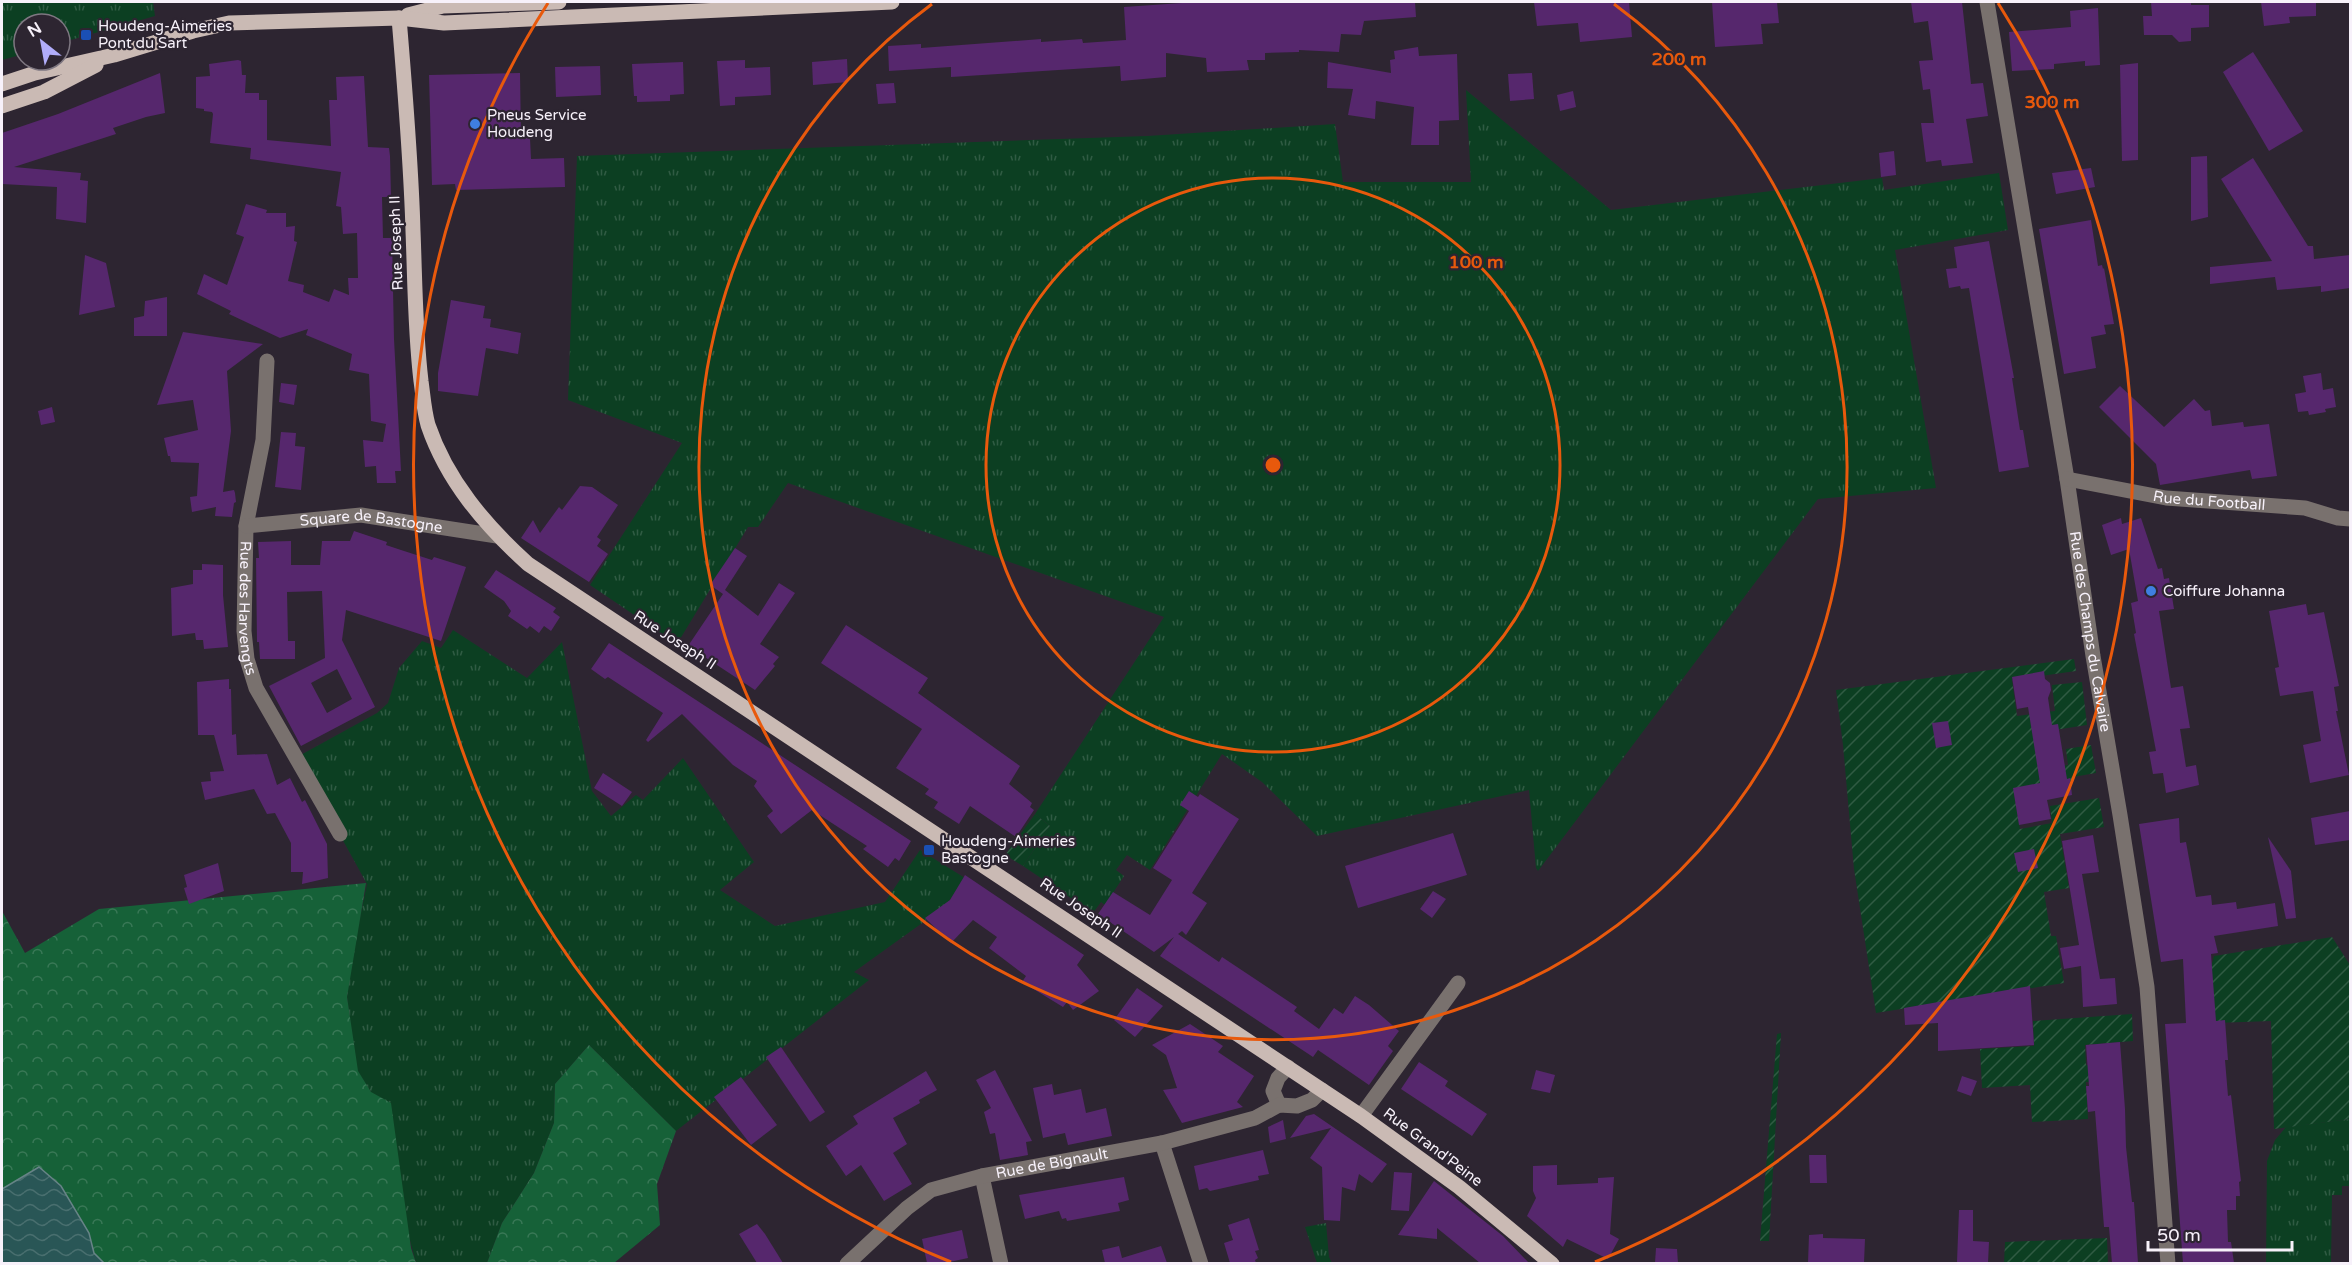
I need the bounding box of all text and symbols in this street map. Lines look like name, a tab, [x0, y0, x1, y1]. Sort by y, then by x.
north arrow	[12, 12, 72, 72]
place label: Houdeng-Aimeries Pont du Sart	[98, 17, 232, 52]
text: N	[24, 18, 45, 42]
marker: Houdeng-Aimeries Pont du Sart	[79, 28, 93, 42]
text: 200 m	[1651, 48, 1707, 70]
text: 300 m	[2024, 91, 2080, 113]
place label: Pneus Service Houdeng	[487, 106, 586, 141]
marker: Pneus Service Houdeng	[468, 117, 482, 131]
street label: Rue Joseph II	[385, 195, 407, 291]
text: 100 m	[1448, 251, 1504, 273]
centre of rings	[1263, 455, 1283, 475]
street label: Rue du Football	[2151, 487, 2266, 514]
street label: Square de Bastogne	[299, 506, 444, 536]
street label: Rue des Champs du Calvaire	[2066, 530, 2115, 733]
street label: Rue des Harvengts	[235, 541, 260, 677]
place label: Coiffure Johanna	[2163, 582, 2285, 600]
marker: Coiffure Johanna	[2144, 584, 2158, 598]
street label: Rue Joseph II	[630, 607, 720, 673]
place label: Houdeng-Aimeries Bastogne	[941, 832, 1075, 867]
marker: Houdeng-Aimeries Bastogne	[922, 843, 936, 857]
street label: Rue Joseph II	[1037, 874, 1125, 942]
street label: Rue Grand'Peine	[1380, 1104, 1486, 1190]
street label: Rue de Bignault	[994, 1144, 1110, 1182]
scale bar	[2148, 1214, 2292, 1252]
text: 50 m	[2157, 1224, 2201, 1246]

